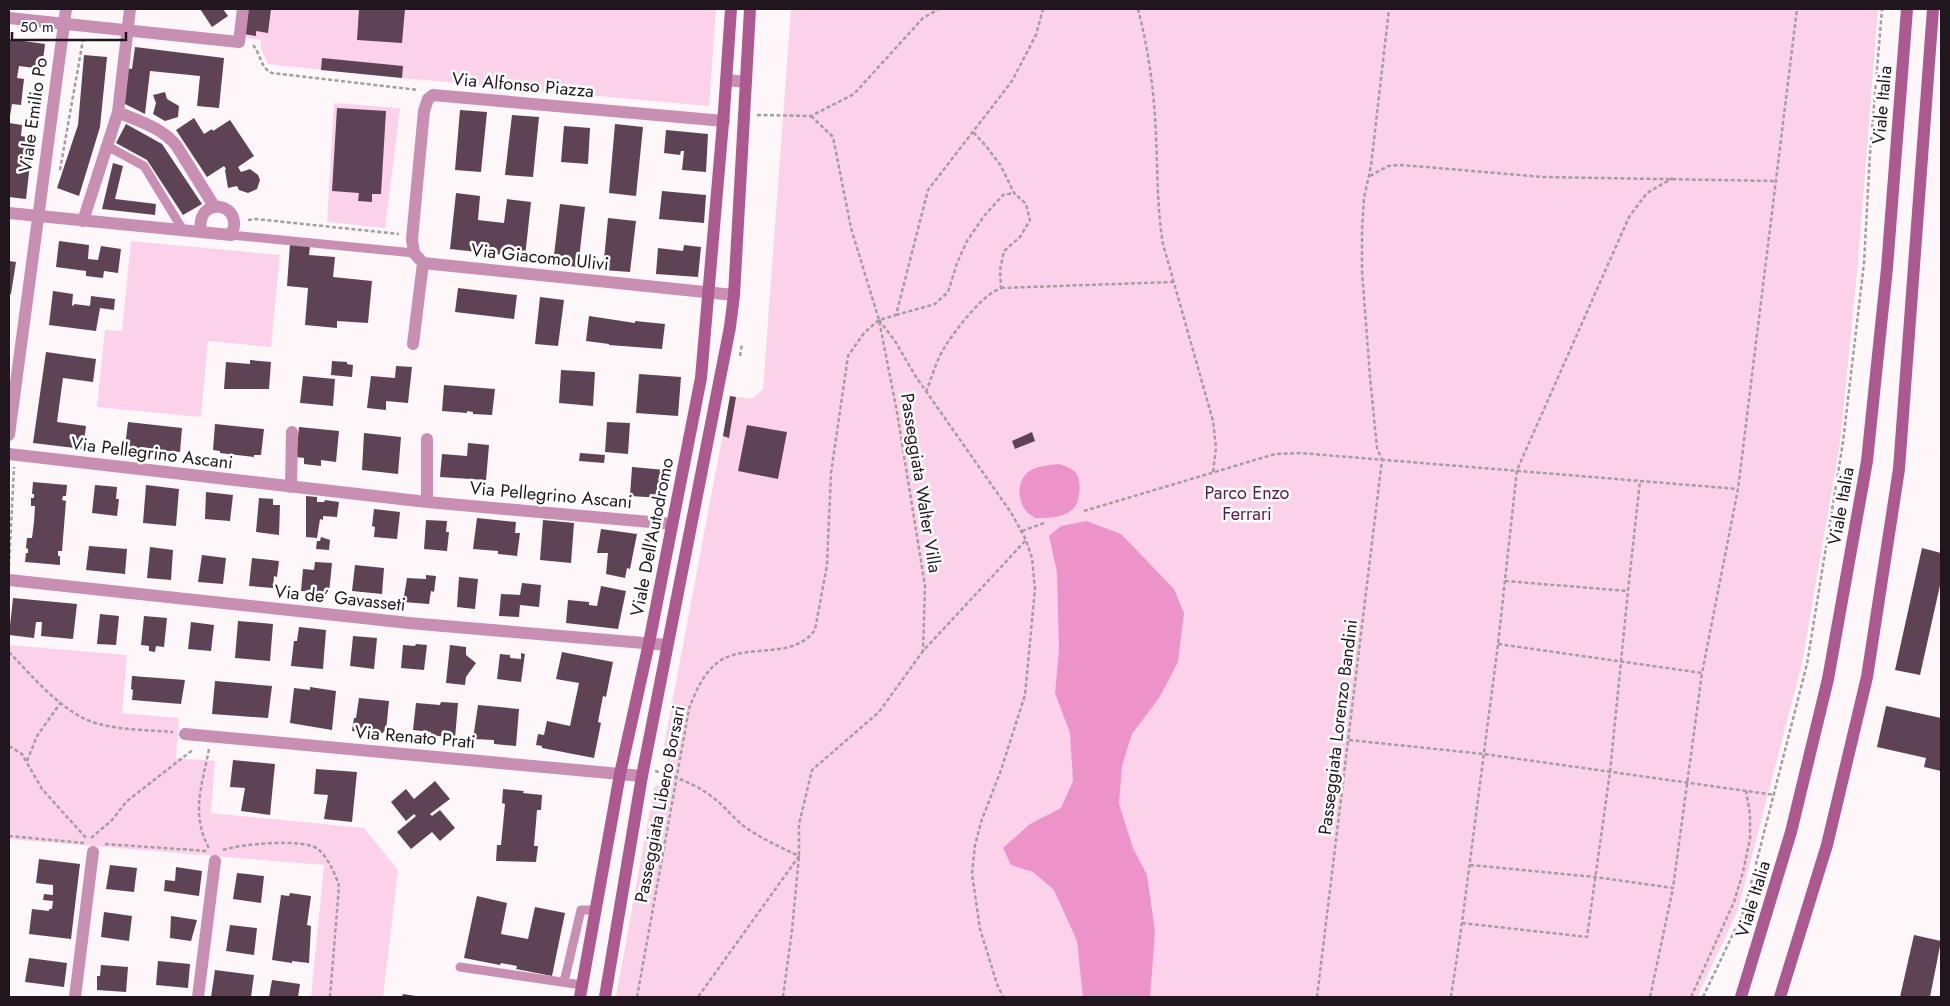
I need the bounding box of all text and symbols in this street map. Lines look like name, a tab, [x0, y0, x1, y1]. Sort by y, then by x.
scale bar	[12, 10, 126, 42]
text: 50 m	[20, 16, 54, 38]
street label: Viale Emilio Po	[12, 56, 54, 174]
street label: Viale Italia	[1866, 65, 1898, 145]
street label: Via Alfonso Piazza	[451, 66, 595, 104]
street label: Via Giacomo Ulivi	[470, 237, 610, 277]
street label: Passeggiata Walter Villa	[894, 391, 948, 575]
street label: Via Pellegrino Ascani	[69, 430, 235, 476]
street label: Viale Dell'Autodromo	[624, 455, 680, 619]
street label: Viale Italia	[1821, 465, 1861, 547]
street label: Via Pellegrino Ascani	[469, 475, 633, 515]
park label: Parco Enzo Ferrari	[1205, 480, 1290, 527]
street label: Via de’ Gavasseti	[273, 578, 407, 618]
street label: Passeggiata Lorenzo Bandini	[1312, 618, 1364, 836]
street label: Passeggiata Libero Borsari	[628, 703, 692, 905]
street label: Via Renato Prati	[354, 719, 476, 755]
street label: Viale Italia	[1729, 857, 1777, 941]

